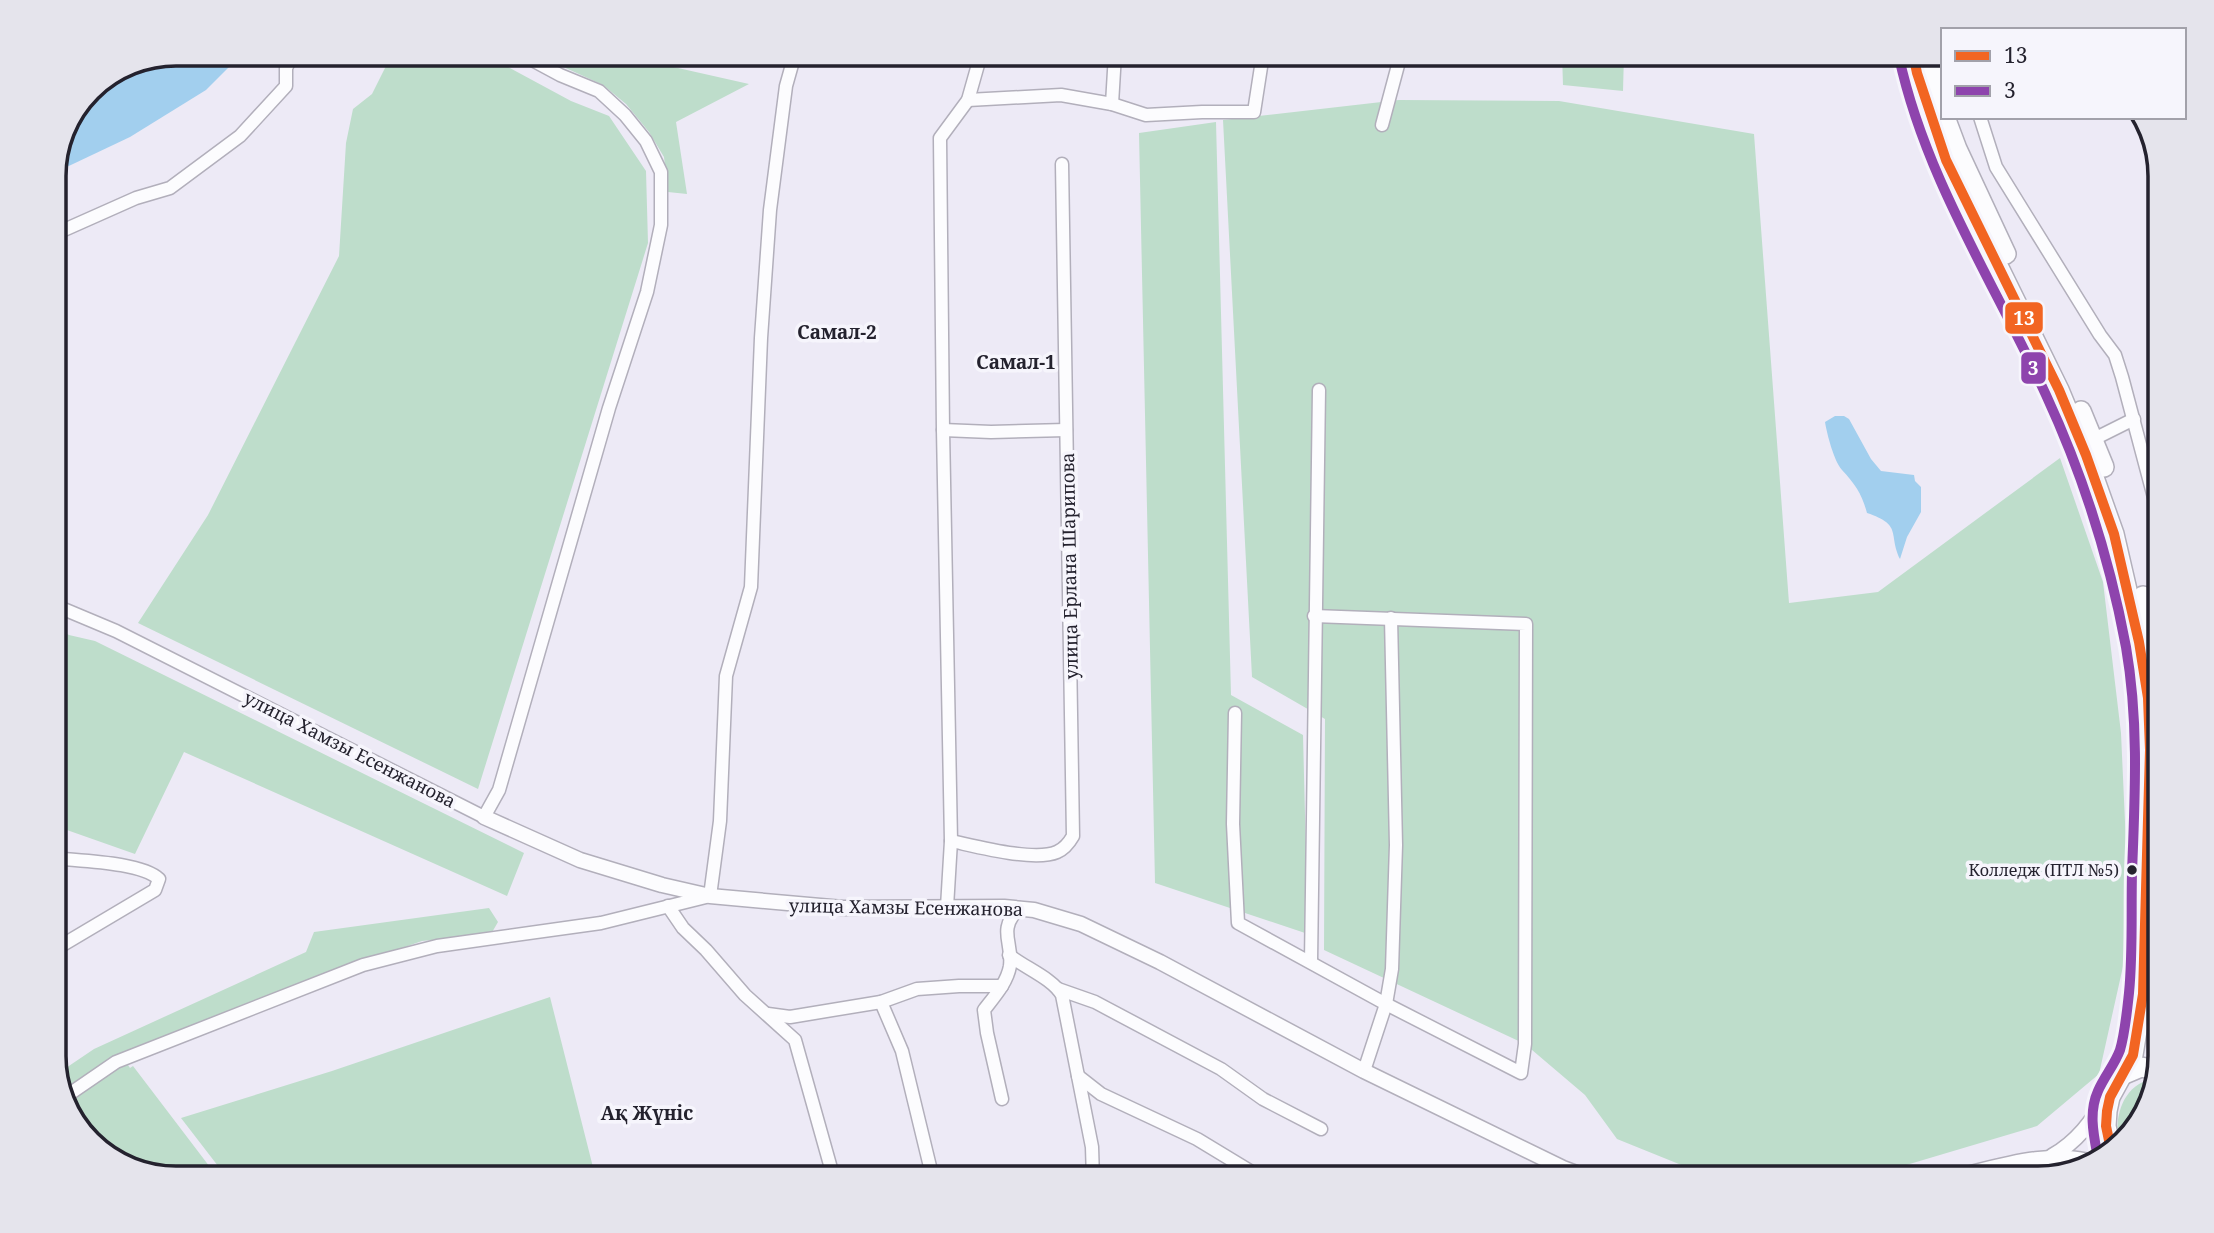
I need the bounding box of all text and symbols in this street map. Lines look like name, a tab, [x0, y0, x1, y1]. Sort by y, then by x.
legend	[1941, 28, 2186, 119]
text: 13	[2004, 41, 2027, 69]
text: 3	[2004, 76, 2016, 104]
line badge: 13	[2004, 301, 2044, 335]
text: 13	[2013, 305, 2035, 331]
district label: Самал-2	[797, 319, 877, 345]
district label: Самал-1	[976, 349, 1056, 375]
line badge: 3	[2020, 351, 2047, 385]
text: 3	[2028, 355, 2038, 381]
street label: улица Ерлана Шарипова	[1055, 452, 1083, 680]
street label: улица Хамзы Есенжанова	[240, 685, 460, 813]
place label: Колледж (ПТЛ №5)	[1969, 859, 2119, 881]
marker: Колледж (ПТЛ №5)	[2125, 863, 2139, 877]
street label: улица Хамзы Есенжанова	[789, 893, 1023, 921]
district label: Ақ Жүніс	[601, 1100, 693, 1126]

